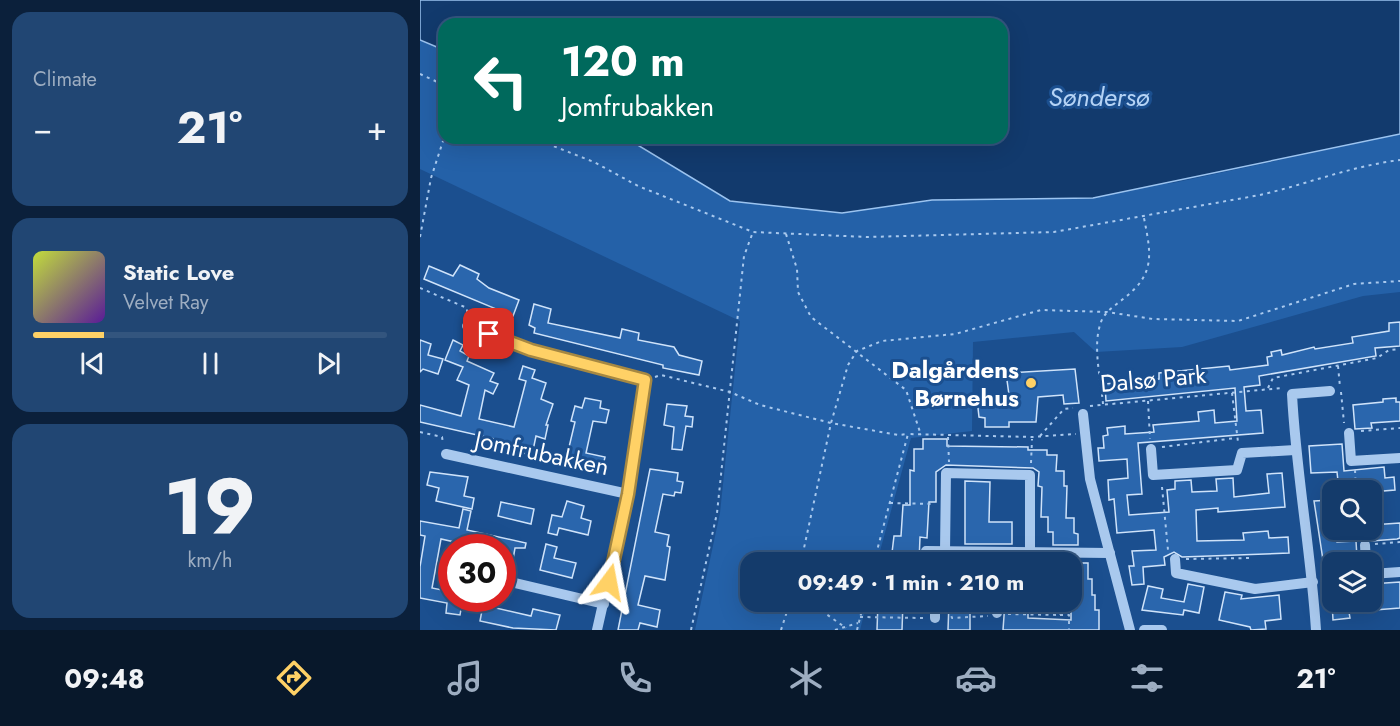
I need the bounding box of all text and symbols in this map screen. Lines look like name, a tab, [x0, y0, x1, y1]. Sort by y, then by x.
text: 120 m	[561, 31, 685, 92]
icon: left	[462, 42, 540, 120]
text: Climate	[33, 65, 97, 94]
water label: Søndersø	[1049, 78, 1150, 116]
text: Jomfrubakken	[561, 87, 714, 126]
text: 21°	[177, 95, 242, 160]
text: −	[33, 105, 52, 152]
text: +	[367, 105, 387, 152]
text: Static Love	[123, 256, 234, 288]
text: Velvet Ray	[123, 288, 209, 317]
pin	[463, 308, 514, 359]
icon: arrive	[472, 317, 505, 350]
icon: previous	[76, 347, 109, 380]
icon: pause	[194, 347, 227, 380]
icon: next	[312, 347, 345, 380]
place label: Dalgårdens Børnehus	[891, 352, 1019, 415]
street label: Dalsø Park	[1099, 357, 1208, 401]
marker: Dalgårdens Børnehus	[1024, 376, 1038, 390]
street label: Jomfrubakken	[469, 421, 612, 484]
text: 19	[164, 451, 256, 563]
map controls	[1322, 480, 1382, 612]
button: search	[1322, 480, 1382, 540]
speed limit sign: 30	[438, 534, 516, 612]
text: km/h	[187, 546, 233, 575]
position arrow	[577, 550, 641, 614]
button: layers	[1322, 552, 1382, 612]
text: 09:49 · 1 min · 210 m	[798, 566, 1024, 598]
icon: directions	[273, 657, 315, 699]
icon: music	[444, 657, 486, 699]
icon: phone	[614, 657, 656, 699]
icon: climate	[785, 657, 827, 699]
icon: car	[955, 657, 997, 699]
icon: filters	[1126, 657, 1168, 699]
text: 09:48	[64, 659, 145, 698]
text: 21°	[1296, 659, 1336, 698]

